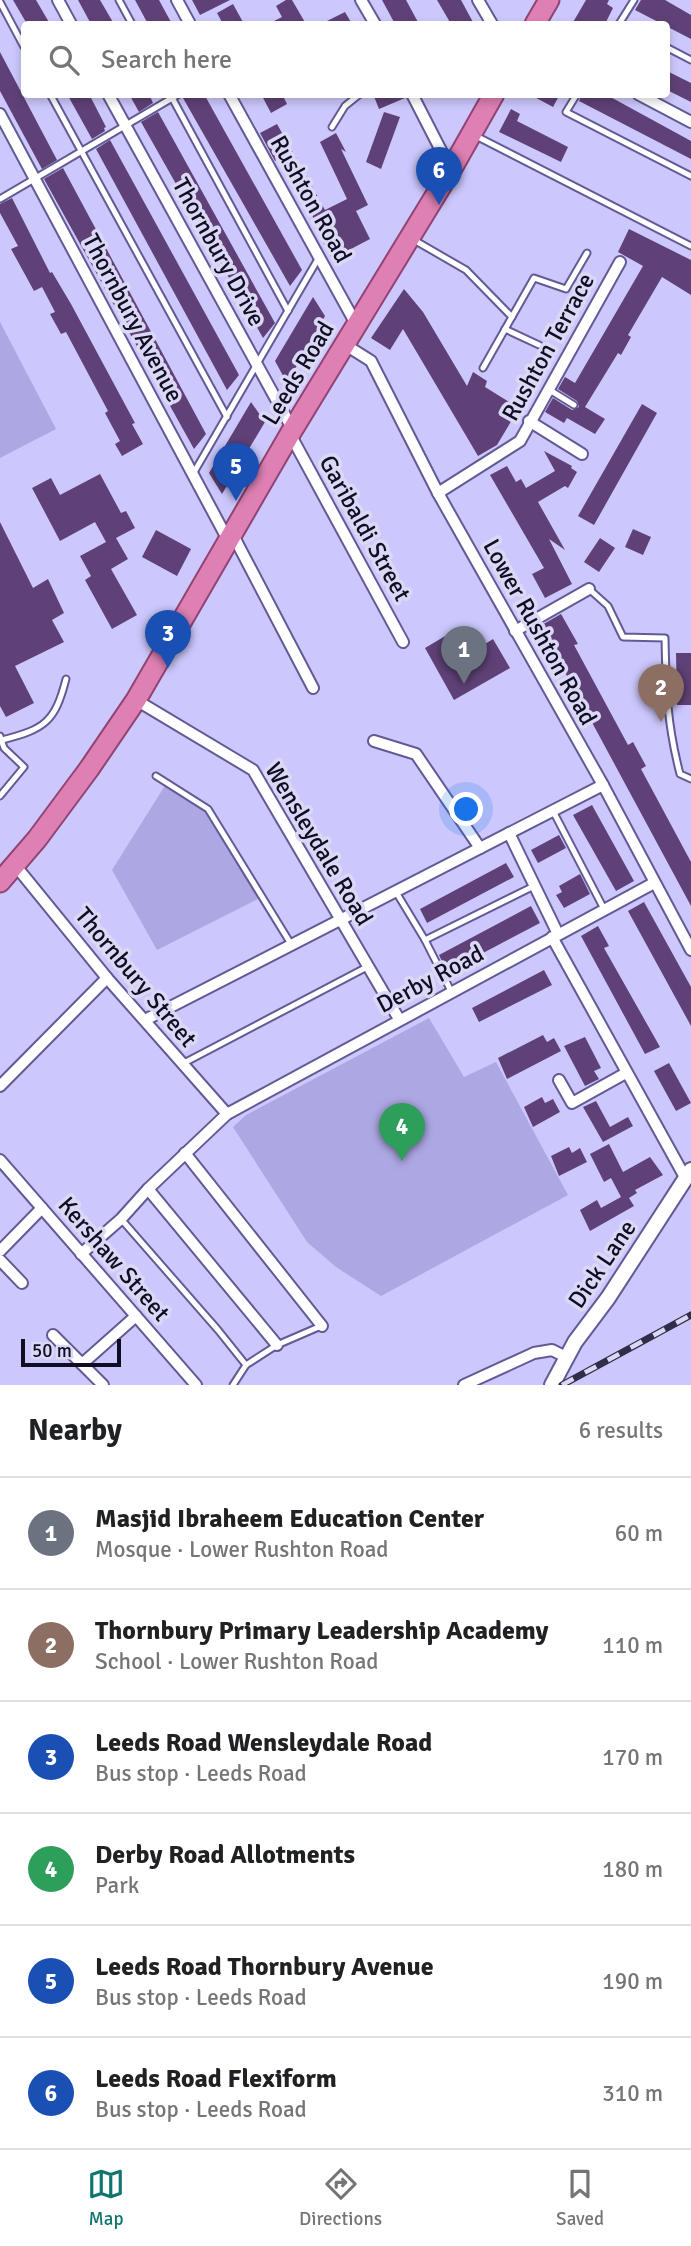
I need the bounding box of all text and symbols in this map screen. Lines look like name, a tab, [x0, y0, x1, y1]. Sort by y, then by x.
search box	[21, 21, 670, 98]
icon: search	[45, 41, 83, 79]
text: Search here	[101, 44, 232, 76]
street label: Rushton Road	[264, 130, 358, 268]
pin: 6	[416, 147, 462, 205]
street label: Thornbury Drive	[166, 173, 272, 331]
street label: Thornbury Avenue	[76, 229, 190, 407]
street label: Rushton Terrace	[495, 268, 601, 426]
street label: Leeds Road	[255, 316, 341, 430]
pin: 5	[213, 443, 259, 501]
street label: Garibaldi Street	[313, 450, 417, 606]
street label: Lower Rushton Road	[476, 534, 604, 730]
pin: 3	[145, 610, 191, 668]
pin: 1	[441, 626, 487, 684]
pin: 2	[638, 664, 684, 722]
street label: Wensleydale Road	[259, 757, 379, 931]
your location	[449, 792, 483, 826]
street label: Thornbury Street	[69, 901, 203, 1053]
street label: Derby Road	[371, 938, 489, 1020]
pin: 4	[379, 1103, 425, 1161]
street label: Kershaw Street	[52, 1191, 176, 1327]
street label: Dick Lane	[562, 1214, 642, 1314]
scale bar	[21, 1336, 121, 1368]
text: 50 m	[32, 1339, 72, 1363]
text: Nearby	[28, 1412, 122, 1449]
text: 6 results	[579, 1416, 663, 1445]
text: Masjid Ibraheem Education Center	[95, 1503, 484, 1535]
text: 1	[45, 1519, 57, 1548]
text: 60 m	[615, 1519, 663, 1548]
text: Mosque · Lower Rushton Road	[95, 1535, 389, 1564]
text: Thornbury Primary Leadership Academy	[95, 1615, 549, 1647]
text: 2	[45, 1631, 57, 1660]
text: 110 m	[602, 1631, 663, 1660]
text: School · Lower Rushton Road	[95, 1647, 379, 1676]
text: Leeds Road Wensleydale Road	[95, 1727, 432, 1759]
text: 3	[45, 1743, 57, 1772]
text: 170 m	[602, 1743, 663, 1772]
text: Bus stop · Leeds Road	[95, 1759, 307, 1788]
text: Derby Road Allotments	[95, 1839, 355, 1871]
text: 4	[45, 1855, 57, 1884]
text: 180 m	[602, 1855, 663, 1884]
text: Park	[95, 1871, 139, 1900]
text: Leeds Road Thornbury Avenue	[95, 1951, 434, 1983]
text: 5	[45, 1967, 57, 1996]
text: 190 m	[602, 1967, 663, 1996]
text: Bus stop · Leeds Road	[95, 1983, 307, 2012]
text: Leeds Road Flexiform	[95, 2063, 337, 2095]
text: 6	[45, 2079, 57, 2108]
text: 310 m	[602, 2079, 663, 2108]
text: Bus stop · Leeds Road	[95, 2095, 307, 2124]
tab: Map	[87, 2165, 125, 2231]
tab: Directions	[299, 2165, 382, 2231]
tab: Saved	[556, 2165, 604, 2231]

